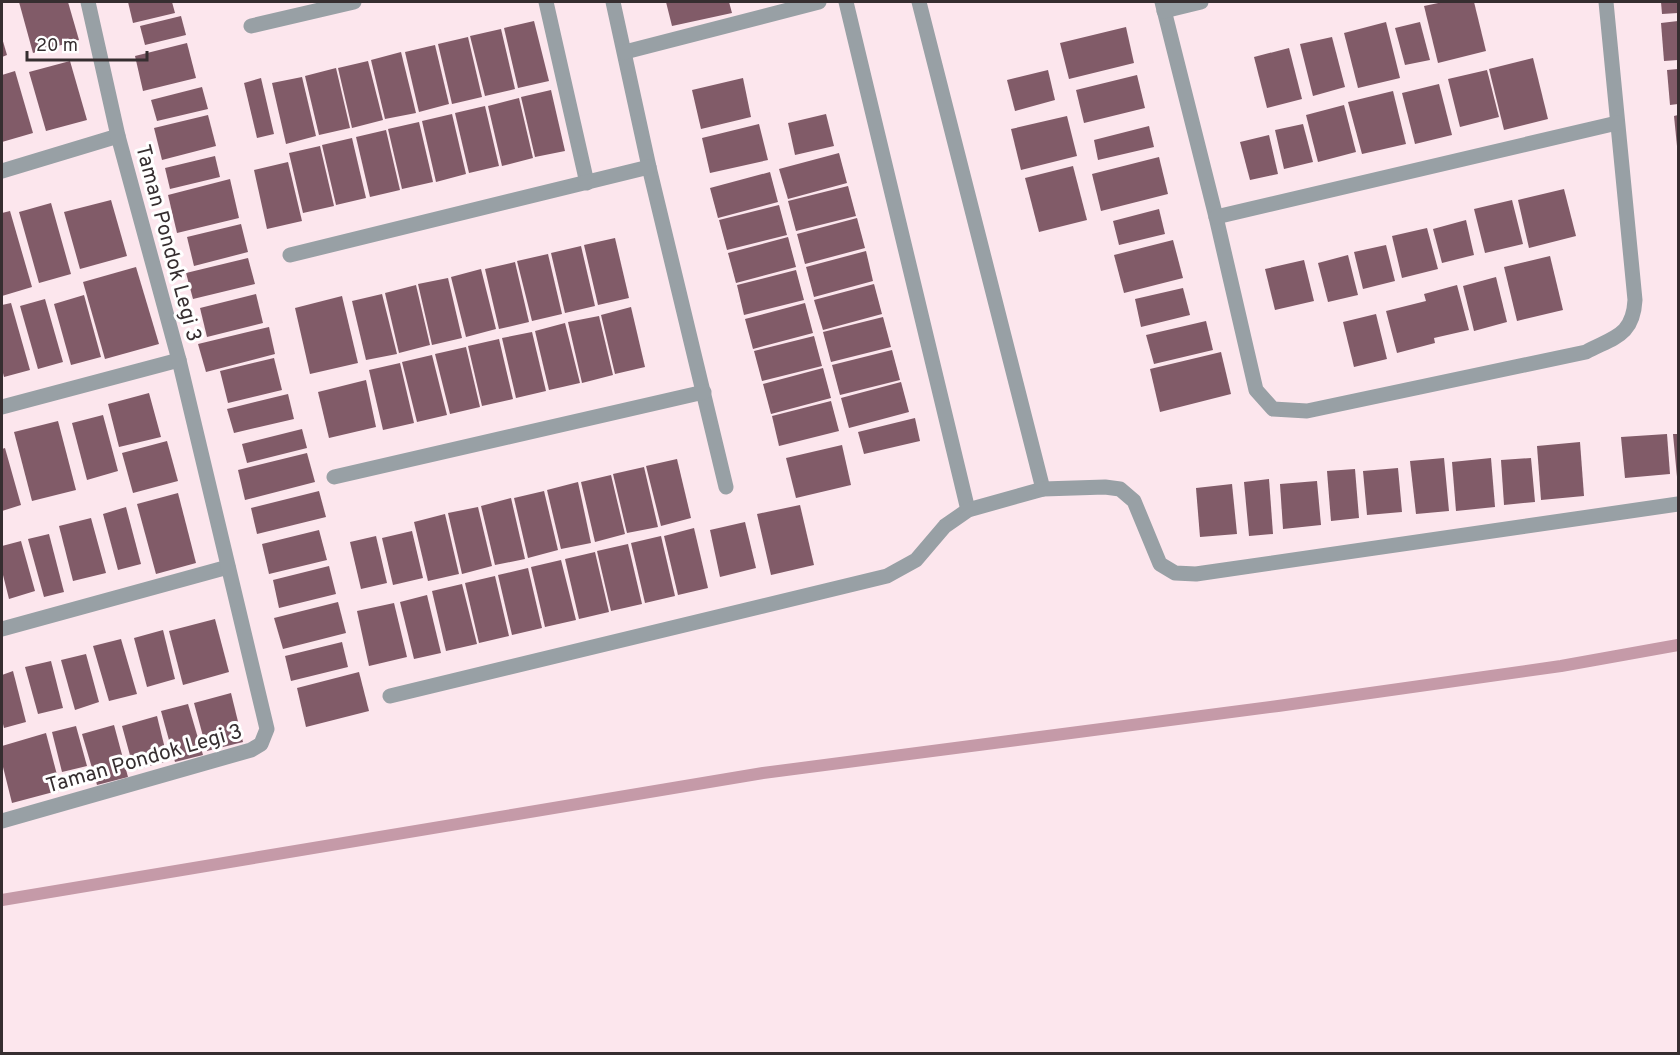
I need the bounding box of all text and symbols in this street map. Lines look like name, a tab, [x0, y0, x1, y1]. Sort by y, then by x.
scale bar	[27, 24, 147, 62]
text: 20 m	[36, 35, 78, 58]
street label: Taman Pondok Legi 3	[128, 142, 207, 345]
street label: Taman Pondok Legi 3	[43, 718, 246, 800]

